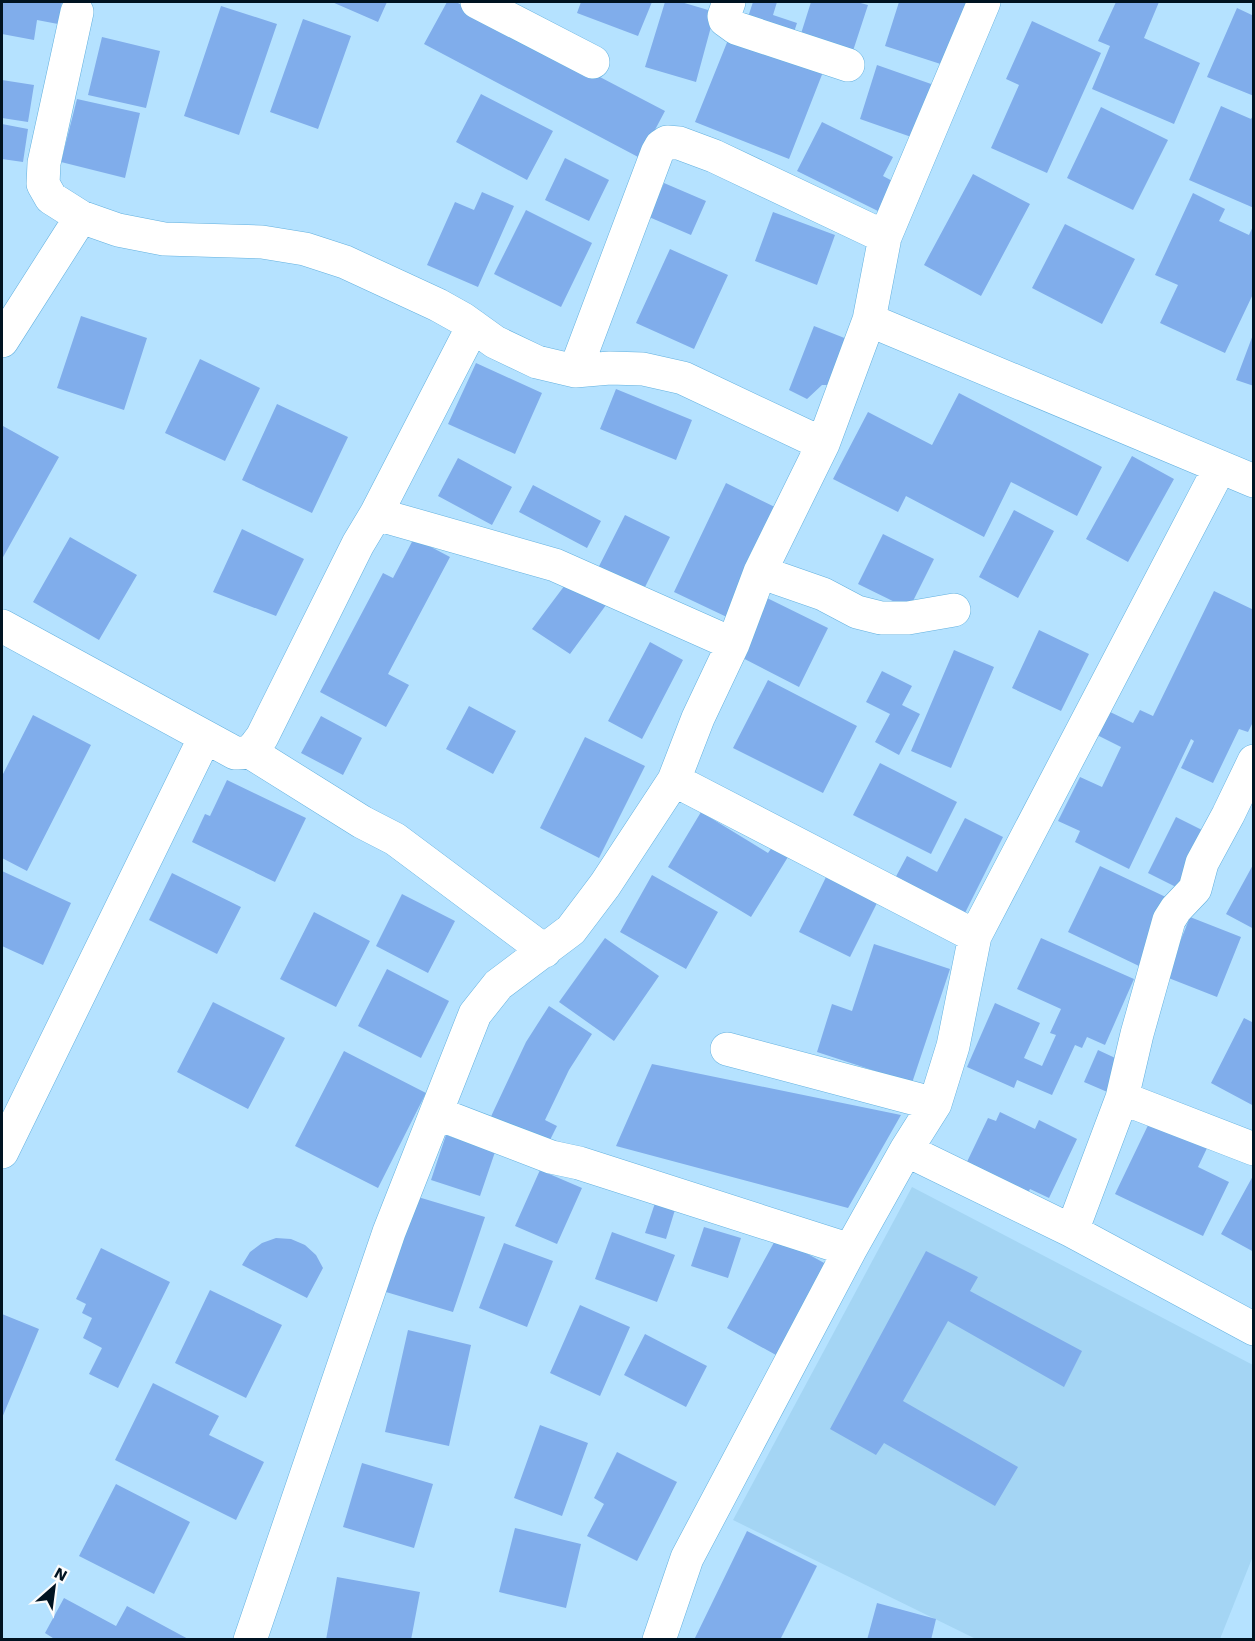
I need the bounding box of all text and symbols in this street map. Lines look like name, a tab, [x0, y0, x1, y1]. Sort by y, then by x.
north arrow	[24, 1557, 84, 1617]
text: N	[51, 1563, 71, 1585]

